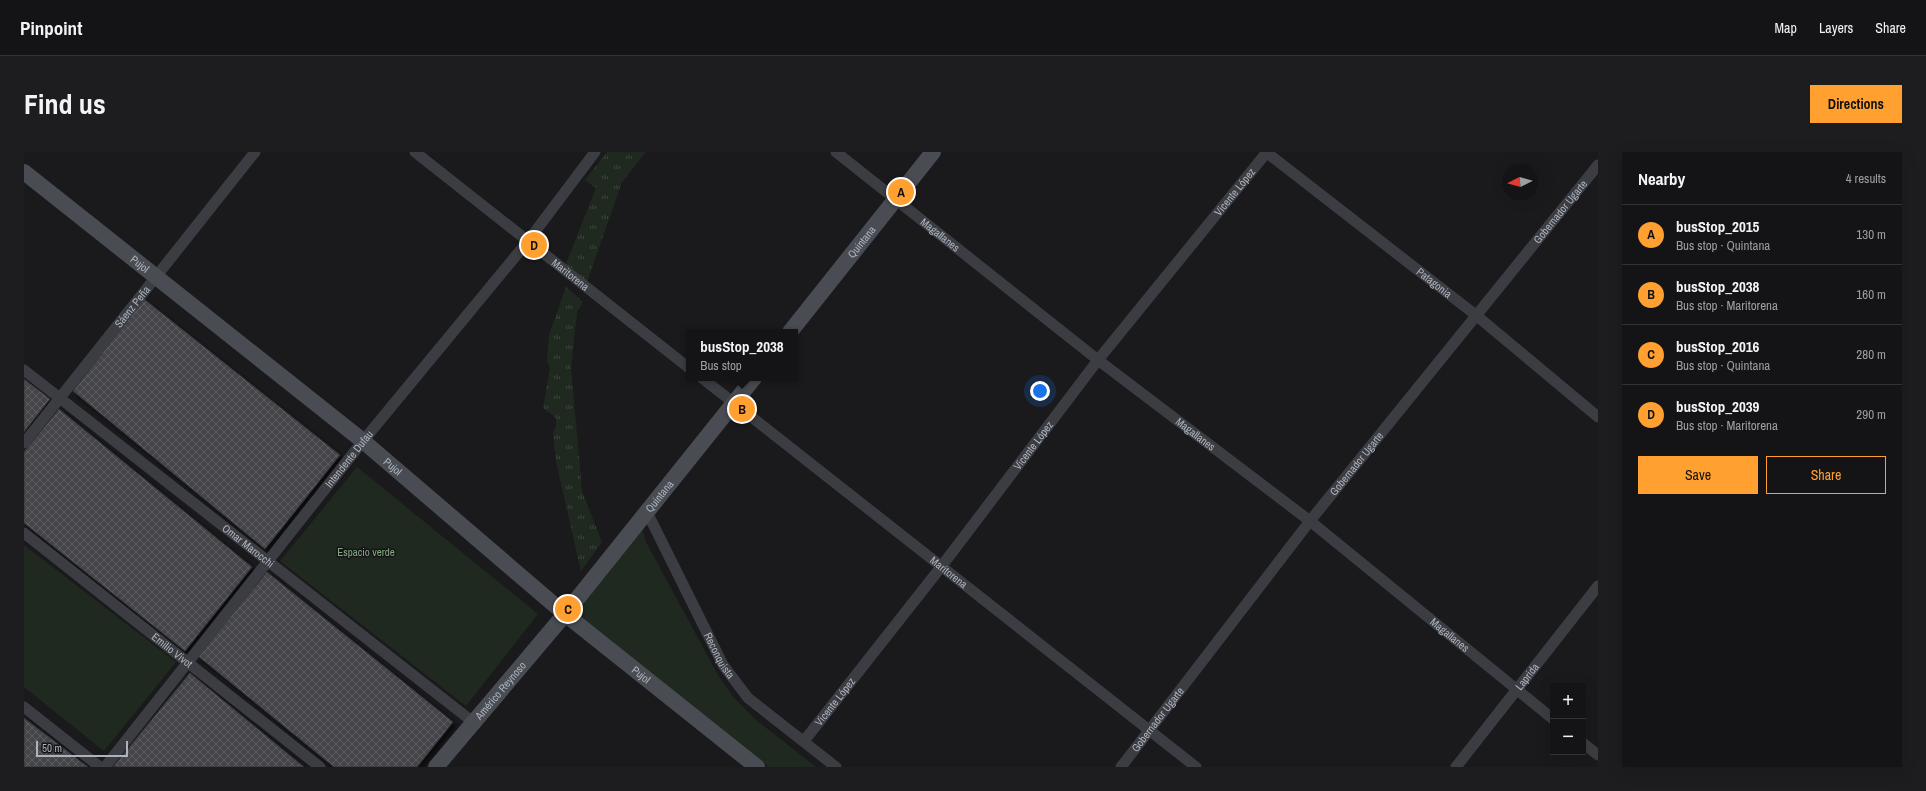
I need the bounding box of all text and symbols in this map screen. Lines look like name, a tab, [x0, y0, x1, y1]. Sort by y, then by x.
text: Pinpoint	[20, 15, 82, 41]
text: Map	[1775, 19, 1797, 37]
text: Layers	[1819, 19, 1853, 37]
text: Share	[1875, 19, 1906, 37]
text: Find us	[24, 85, 106, 123]
button: Directions	[1810, 85, 1902, 123]
north arrow	[1502, 164, 1538, 200]
street label: Vicente López	[1211, 165, 1259, 219]
text: Nearby	[1638, 167, 1685, 190]
text: 4 results	[1846, 170, 1886, 187]
pin: A	[888, 177, 914, 207]
street label: Gobernador Ugarte	[1530, 177, 1590, 246]
street label: Magallanes	[918, 215, 963, 255]
text: busStop_2015	[1676, 216, 1759, 237]
street label: Quintana	[844, 223, 879, 261]
text: A	[1647, 226, 1655, 243]
text: 130 m	[1856, 226, 1886, 243]
pin: D	[521, 230, 547, 260]
text: Bus stop · Quintana	[1676, 237, 1770, 254]
street label: Pujol	[128, 252, 152, 276]
street label: Maritorena	[549, 256, 592, 294]
street label: Patagonia	[1414, 265, 1455, 301]
text: busStop_2038	[1676, 276, 1759, 297]
street label: Sáenz Peña	[111, 283, 153, 330]
text: B	[1647, 286, 1655, 303]
text: 160 m	[1856, 286, 1886, 303]
text: Bus stop · Maritorena	[1676, 297, 1778, 314]
popup	[686, 329, 798, 381]
text: busStop_2038	[700, 336, 784, 357]
text: busStop_2016	[1676, 336, 1759, 357]
text: C	[1647, 346, 1655, 363]
text: 280 m	[1856, 346, 1886, 363]
text: Bus stop	[700, 357, 742, 374]
text: Bus stop · Quintana	[1676, 357, 1770, 374]
your location	[1030, 381, 1050, 401]
pin: B	[729, 394, 755, 424]
text: busStop_2039	[1676, 396, 1759, 417]
text: D	[1647, 406, 1655, 423]
text: 290 m	[1856, 406, 1886, 423]
street label: Magallanes	[1173, 415, 1219, 454]
text: Bus stop · Maritorena	[1676, 417, 1778, 434]
street label: Vicente López	[1010, 418, 1056, 473]
street label: Intendente Dufau	[322, 427, 376, 490]
street label: Gobernador Ugarte	[1326, 429, 1386, 498]
street label: Pujol	[381, 455, 405, 478]
button: Save	[1638, 456, 1758, 494]
button: Share	[1766, 456, 1886, 494]
street label: Quintana	[642, 477, 676, 515]
street label: Omar Marocchi	[219, 521, 277, 571]
park label: Espacio verde	[337, 545, 395, 559]
street label: Maritorena	[927, 553, 970, 591]
pin: C	[555, 594, 581, 624]
street label: Magallanes	[1427, 615, 1472, 655]
street label: Emilio Vivot	[149, 630, 196, 671]
street label: Reconquista	[701, 630, 738, 681]
street label: Américo Reynoso	[471, 659, 529, 723]
street label: Laprida	[1512, 660, 1542, 693]
street label: Pujol	[629, 663, 653, 686]
street label: Vicente López	[812, 674, 859, 729]
map controls	[1550, 683, 1586, 755]
button: +	[1550, 683, 1586, 719]
street label: Gobernador Ugarte	[1128, 684, 1187, 755]
button: −	[1550, 719, 1586, 755]
scale bar	[36, 739, 128, 758]
text: 50 m	[42, 741, 62, 755]

